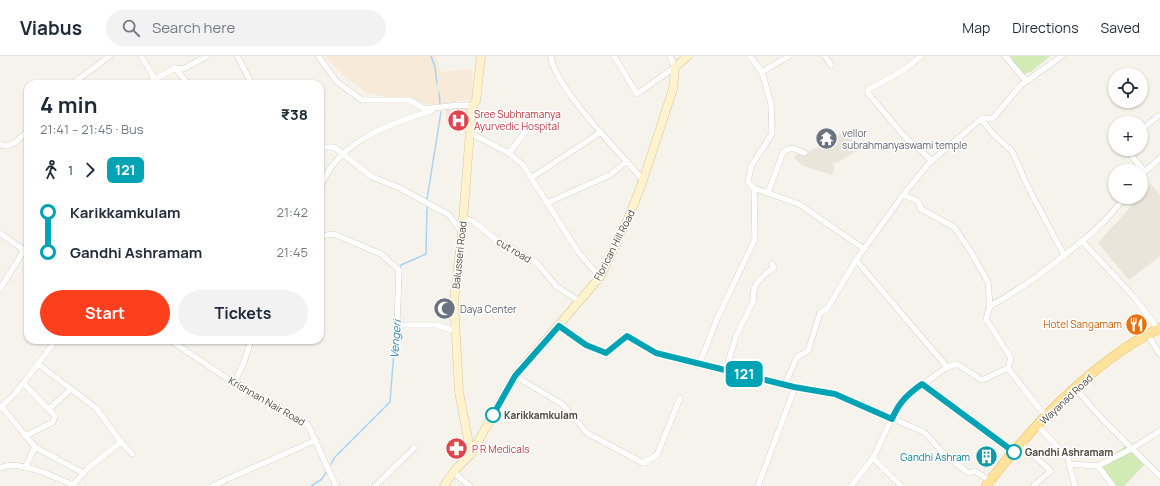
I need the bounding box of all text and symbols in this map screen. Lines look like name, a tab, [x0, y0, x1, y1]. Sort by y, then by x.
search box	[106, 10, 386, 46]
text: Viabus	[20, 15, 82, 41]
icon: search	[120, 17, 142, 39]
text: Search here	[152, 17, 235, 38]
text: Map	[962, 18, 990, 37]
text: Directions	[1012, 18, 1079, 37]
text: Saved	[1101, 18, 1140, 37]
map controls	[1108, 68, 1148, 204]
button: locate	[1108, 68, 1148, 108]
text: 4 min	[40, 90, 98, 120]
text: ₹38	[281, 104, 308, 125]
hospital icon: Sree Subhramanya Ayurvedic Hospital	[446, 107, 472, 133]
place label: Sree Subhramanya Ayurvedic Hospital	[474, 107, 561, 133]
button: +	[1108, 116, 1148, 156]
text: 21:41 – 21:45 · Bus	[40, 120, 144, 138]
temple icon: vellor subrahmanyaswami temple	[814, 126, 840, 152]
place label: vellor subrahmanyaswami temple	[842, 126, 967, 152]
icon: walk	[40, 159, 62, 181]
icon: forward	[79, 159, 101, 181]
text: 121	[115, 160, 136, 179]
text: 1	[68, 161, 73, 179]
button: −	[1108, 164, 1148, 204]
text: Karikkamkulam	[70, 202, 181, 223]
text: 21:42	[277, 203, 308, 221]
street label: Florican Hill Road	[590, 207, 638, 283]
street label: Balusseri Road	[448, 220, 470, 290]
street label: cut road	[494, 234, 534, 266]
text: Gandhi Ashramam	[70, 242, 202, 263]
text: 21:45	[276, 243, 308, 261]
button: Start	[40, 290, 170, 336]
button: Tickets	[178, 290, 308, 336]
mosque icon: Daya Center	[432, 296, 458, 322]
place label: Daya Center	[460, 302, 517, 316]
restaurant icon: Hotel Sangamam	[1124, 311, 1150, 337]
place label: Hotel Sangamam	[1044, 317, 1122, 331]
water label: Vengeri	[386, 318, 404, 359]
line badge: 121	[721, 361, 767, 387]
text: 121	[734, 364, 754, 383]
street label: Wayanad Road	[1036, 371, 1096, 427]
street label: Krishnan Nair Road	[226, 373, 308, 429]
marker: Karikkamkulam	[485, 407, 501, 423]
place label: Karikkamkulam	[504, 408, 578, 422]
pharmacy icon: P R Medicals	[443, 436, 469, 462]
place label: P R Medicals	[472, 442, 530, 456]
building icon: Gandhi Ashram	[973, 444, 999, 470]
marker: Gandhi Ashramam	[1006, 444, 1022, 460]
place label: Gandhi Ashramam	[1025, 445, 1113, 459]
place label: Gandhi Ashram	[900, 450, 970, 464]

